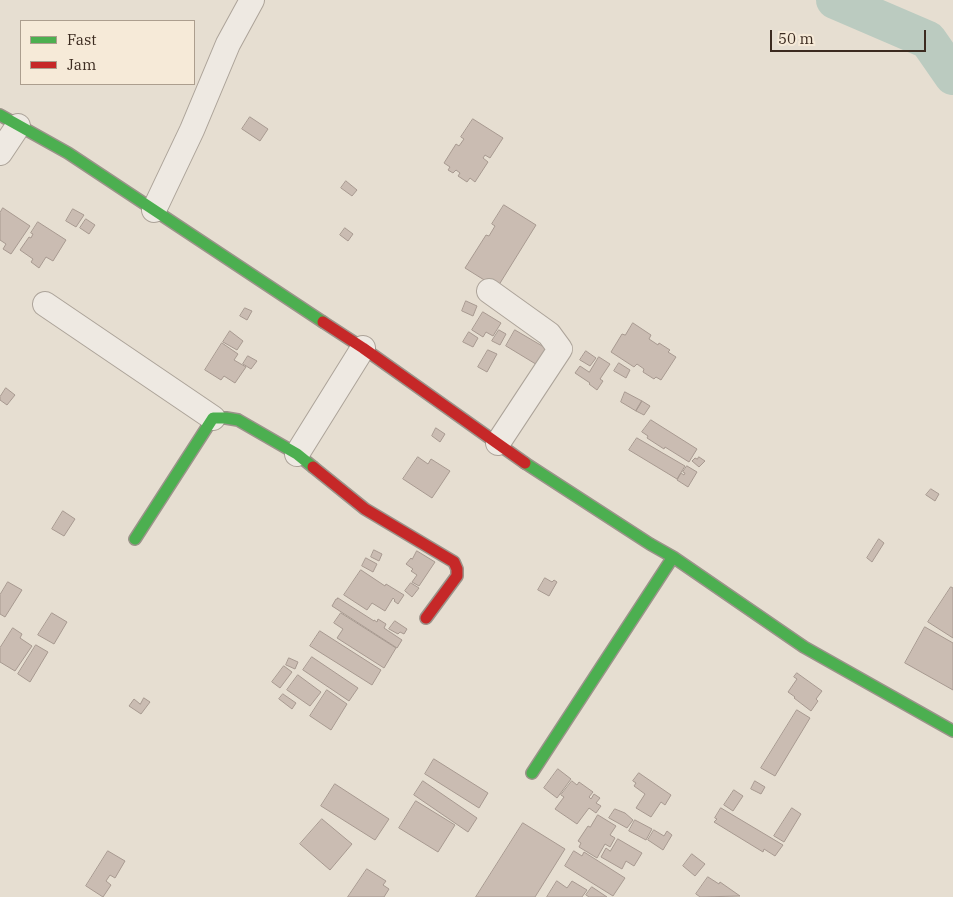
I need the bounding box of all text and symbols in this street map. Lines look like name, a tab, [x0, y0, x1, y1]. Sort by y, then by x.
legend	[20, 20, 195, 85]
scale bar	[773, 20, 929, 52]
text: 50 m	[778, 29, 814, 48]
text: Fast	[67, 30, 97, 49]
text: Jam	[67, 55, 96, 74]

